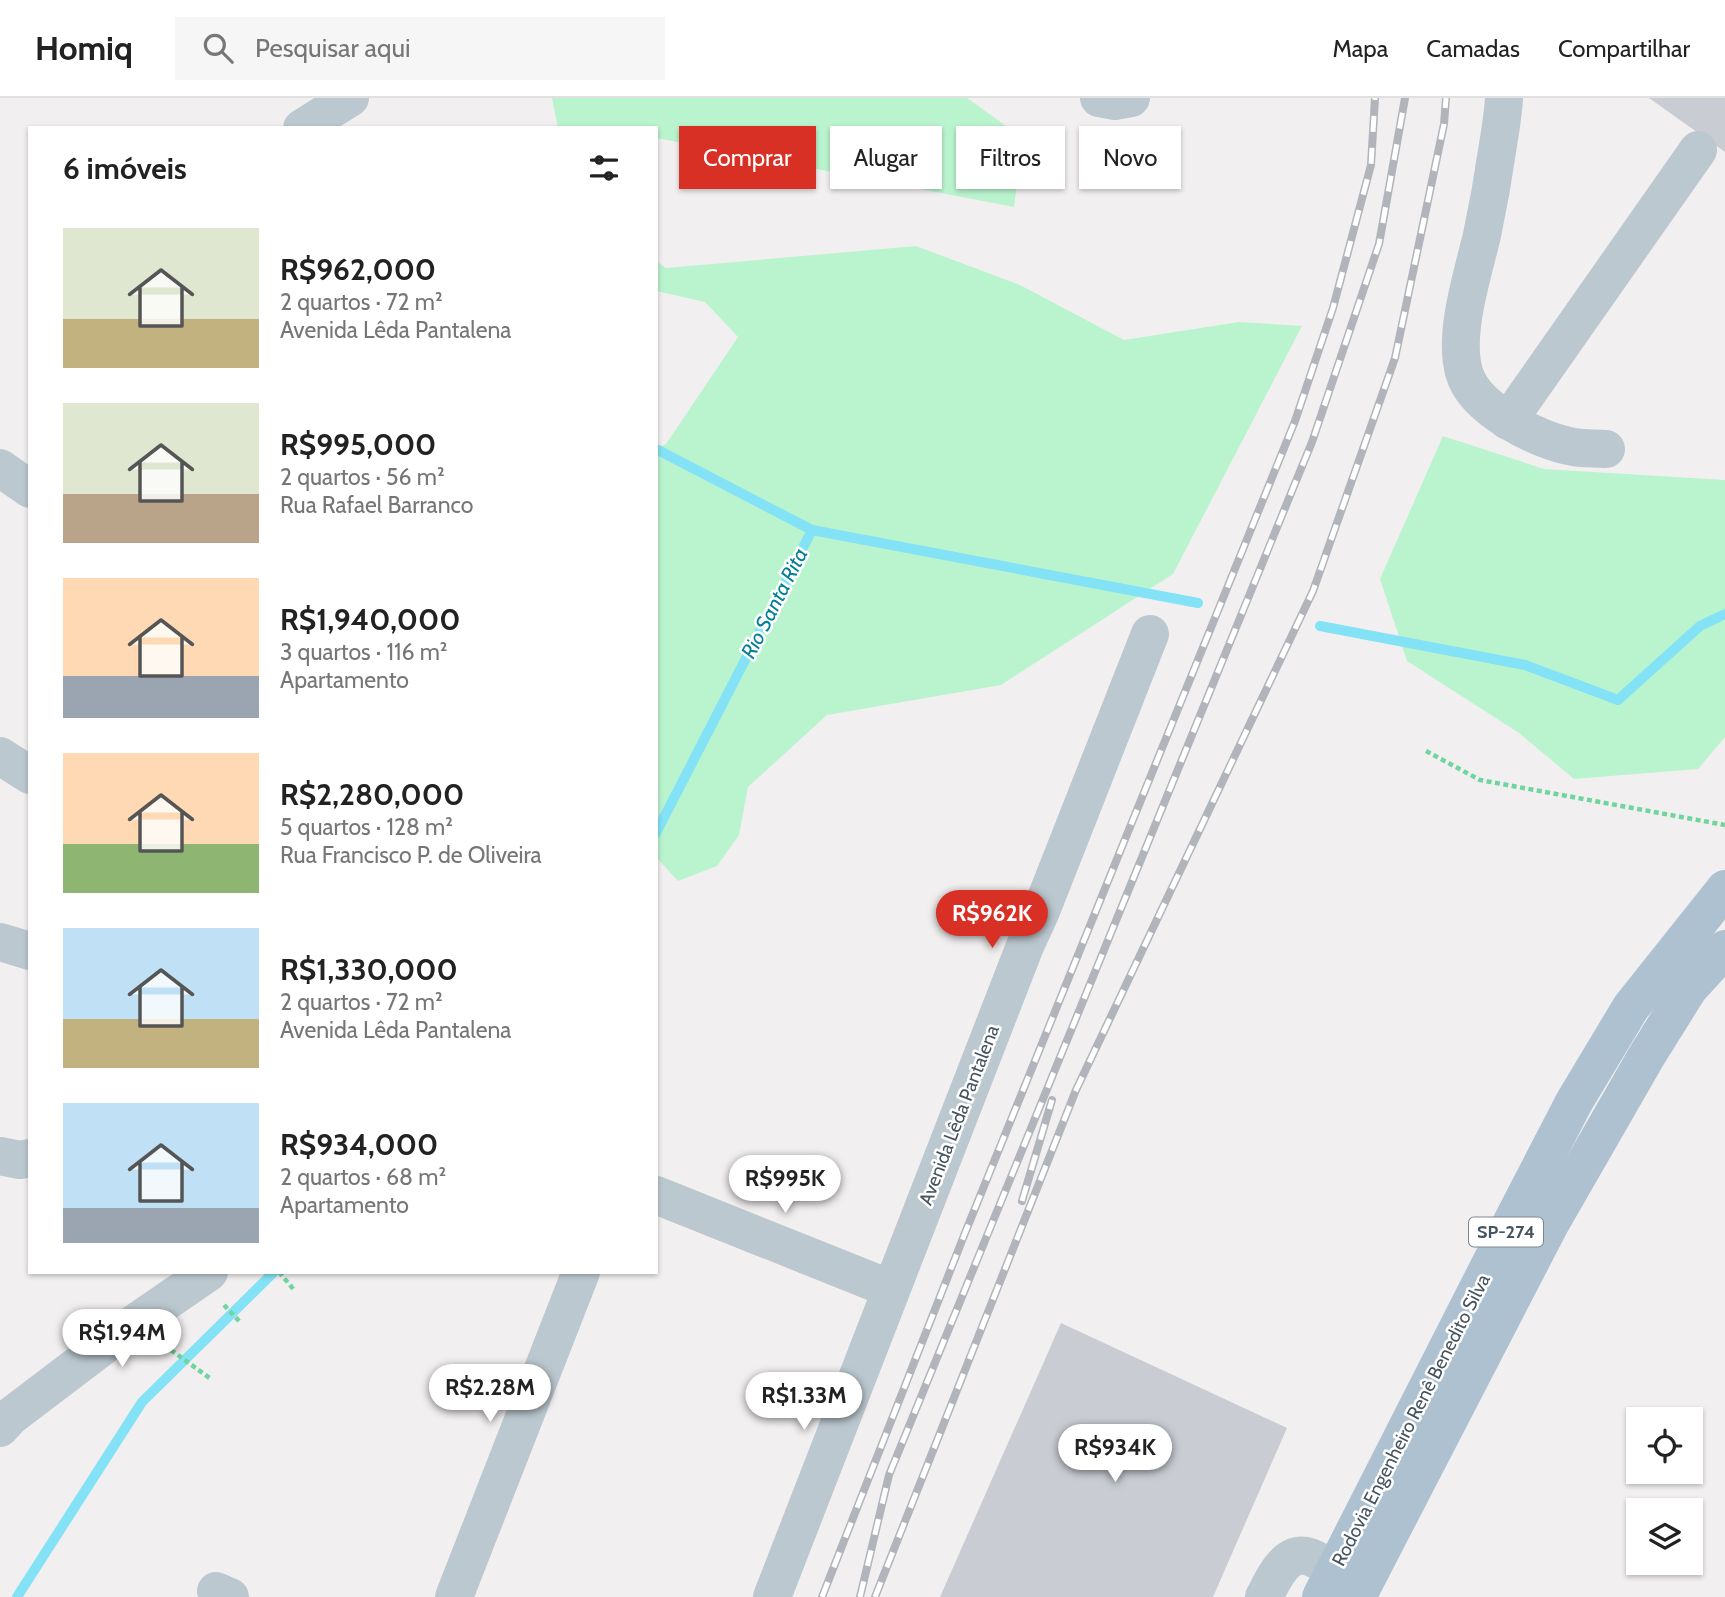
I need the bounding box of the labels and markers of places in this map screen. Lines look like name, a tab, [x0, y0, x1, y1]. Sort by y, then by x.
pin: R$962K	[935, 890, 1049, 950]
pin: R$995K	[728, 1156, 842, 1215]
pin: R$1.94M	[57, 1310, 187, 1369]
pin: R$2.28M	[425, 1364, 555, 1424]
pin: R$1.33M	[739, 1372, 869, 1432]
pin: R$934K	[1058, 1424, 1172, 1484]

